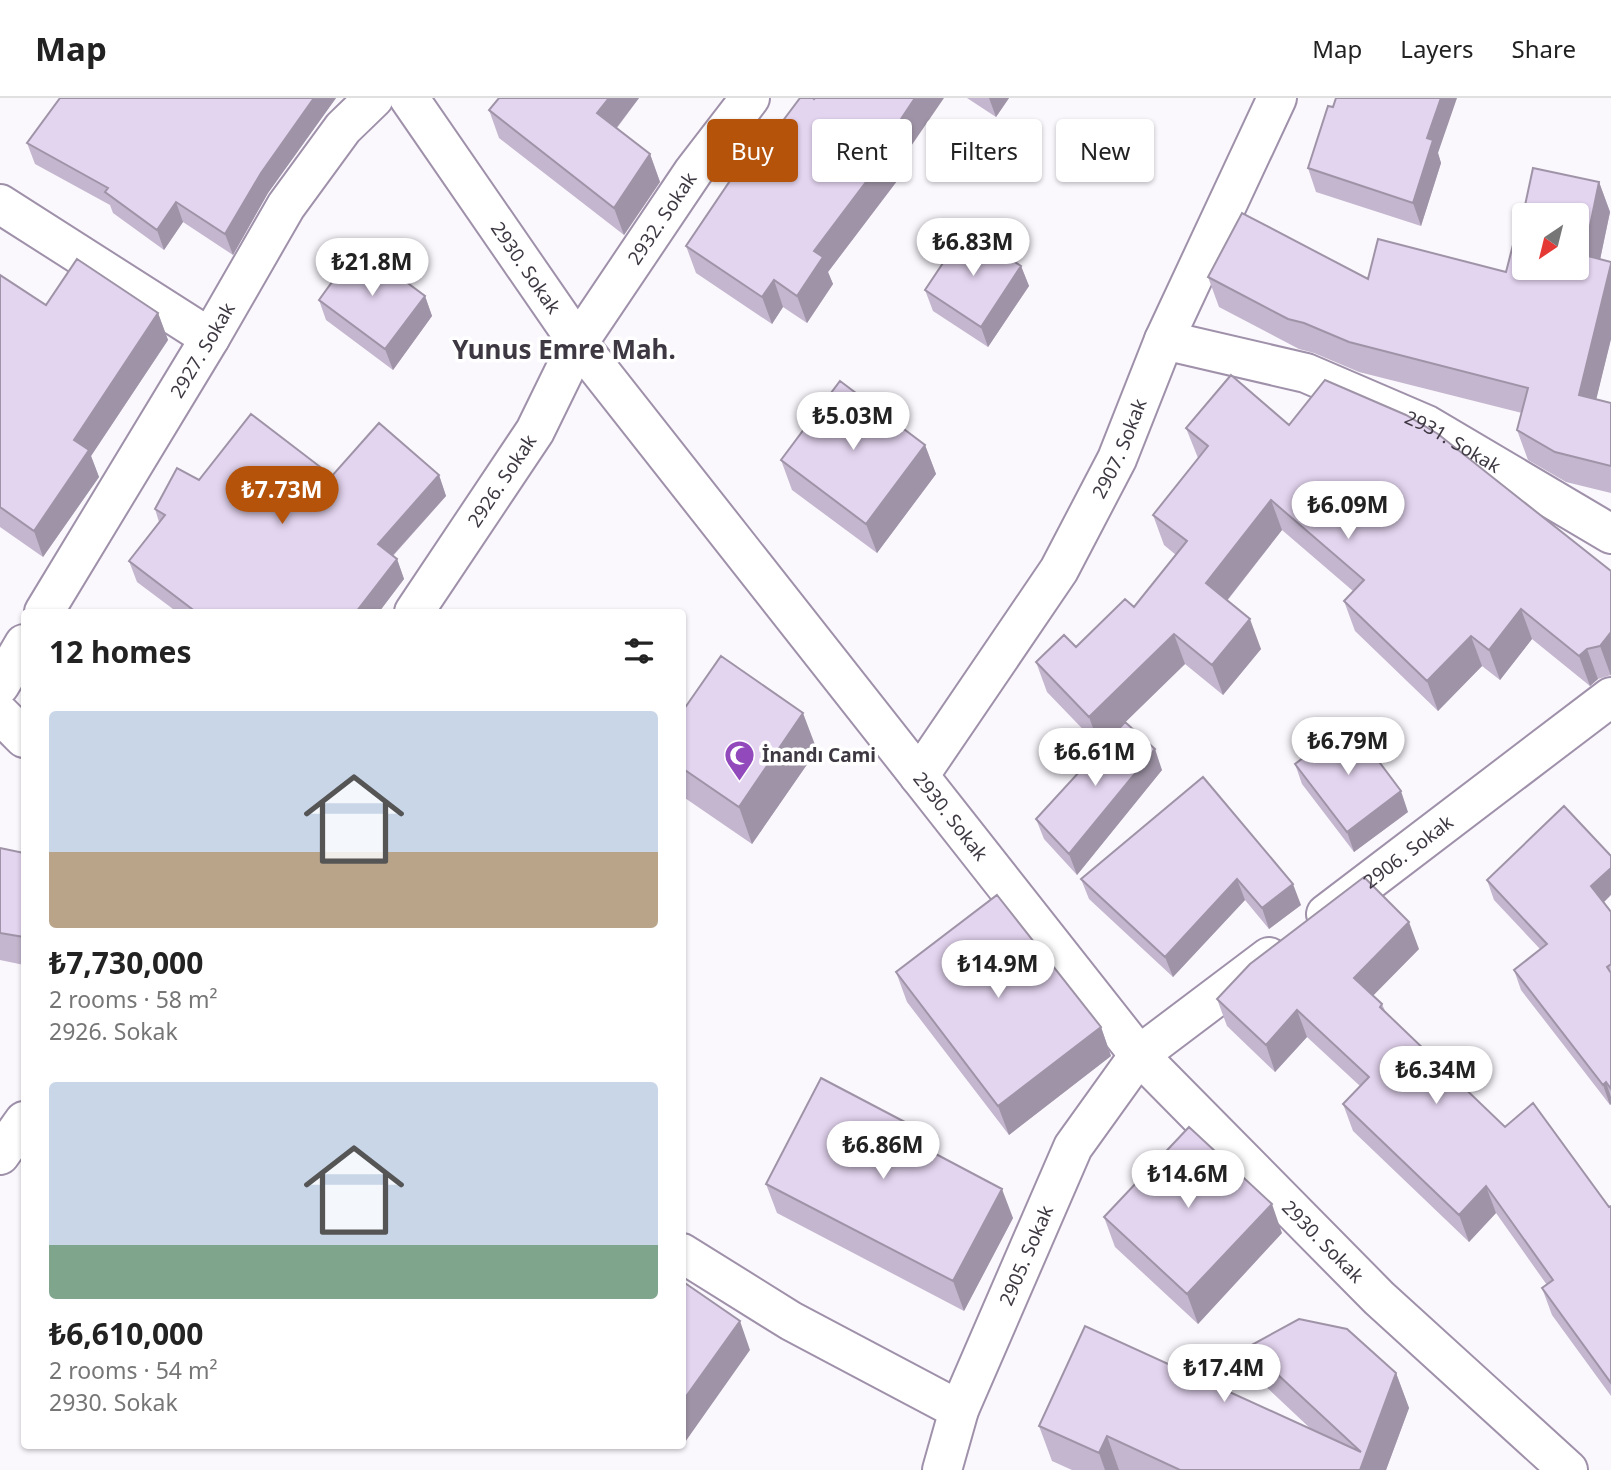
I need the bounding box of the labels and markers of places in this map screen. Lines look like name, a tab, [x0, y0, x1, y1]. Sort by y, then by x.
pin: ₺6.83M	[916, 218, 1030, 278]
pin: ₺21.8M	[315, 238, 429, 298]
pin: ₺5.03M	[796, 392, 910, 452]
pin: ₺7.73M	[225, 466, 339, 526]
pin: ₺6.09M	[1291, 482, 1405, 541]
pin: ₺6.79M	[1291, 718, 1405, 777]
pin: ₺6.61M	[1038, 728, 1152, 788]
mosque icon: İnandı Cami	[722, 738, 756, 782]
place label: İnandı Cami	[762, 742, 876, 768]
pin: ₺14.9M	[941, 940, 1055, 1000]
pin: ₺6.34M	[1379, 1046, 1493, 1106]
pin: ₺6.86M	[826, 1122, 940, 1181]
pin: ₺14.6M	[1131, 1150, 1245, 1210]
pin: ₺17.4M	[1167, 1344, 1281, 1404]

